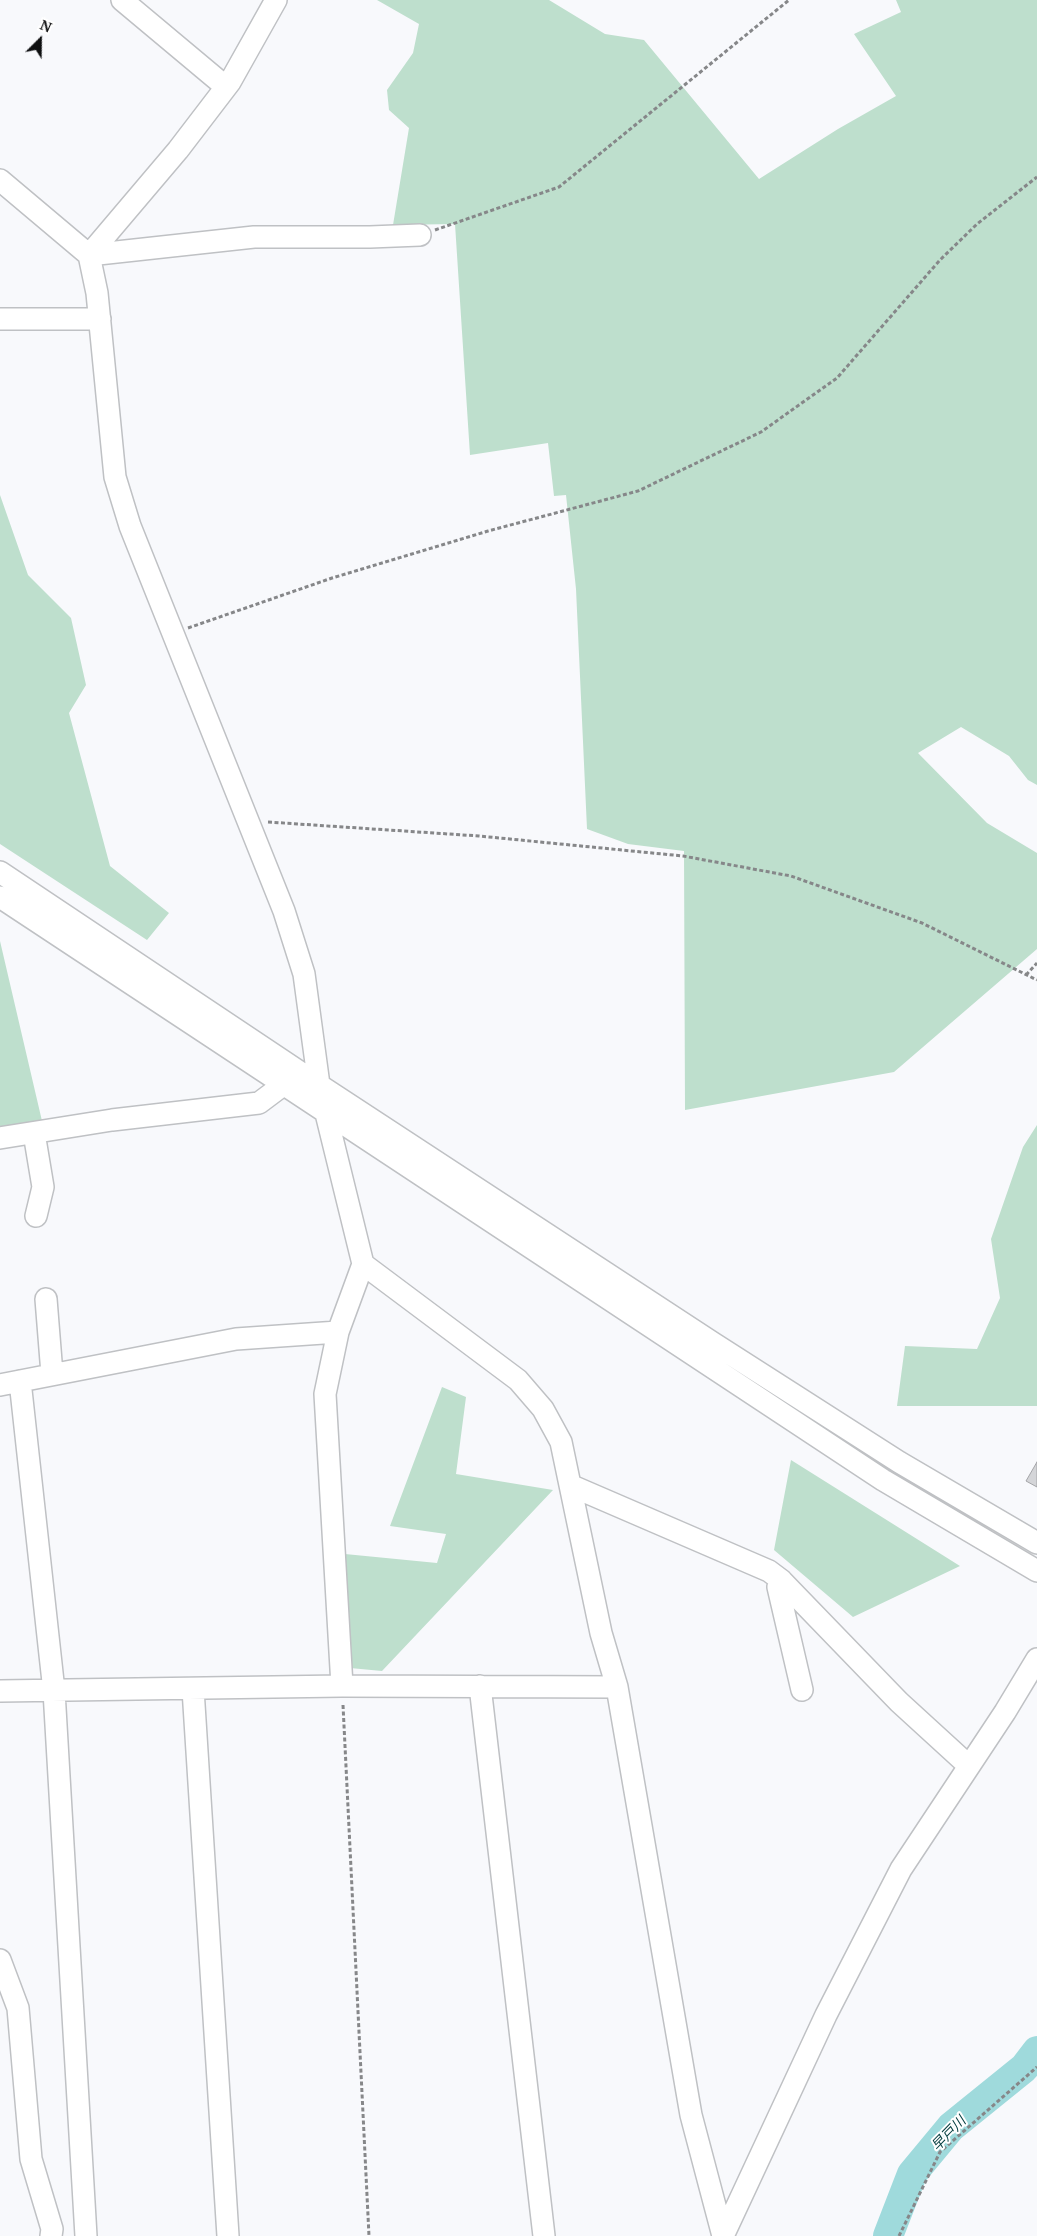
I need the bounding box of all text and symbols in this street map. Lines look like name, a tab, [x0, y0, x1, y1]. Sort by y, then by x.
north arrow	[15, 15, 65, 65]
text: N	[37, 15, 55, 37]
water label: 早戸川	[928, 2113, 970, 2155]

